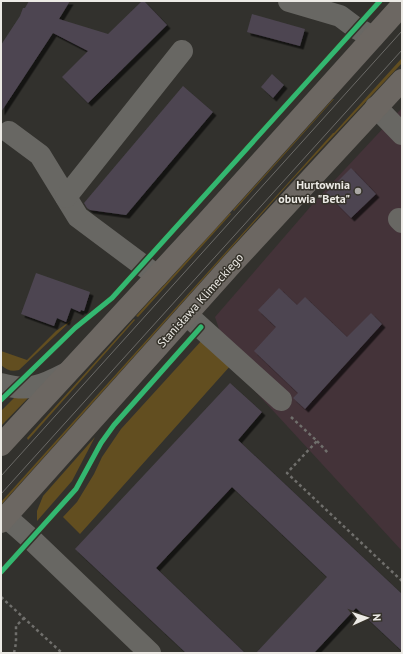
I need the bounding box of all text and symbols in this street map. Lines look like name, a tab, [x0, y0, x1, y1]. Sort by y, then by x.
place label: Hurtownia obuwia "Beta"	[278, 177, 350, 206]
marker: Hurtownia obuwia "Beta"	[353, 186, 363, 196]
street label: Stanisława Klimeckiego	[154, 250, 246, 350]
north arrow	[347, 598, 387, 638]
text: N	[370, 613, 384, 621]

